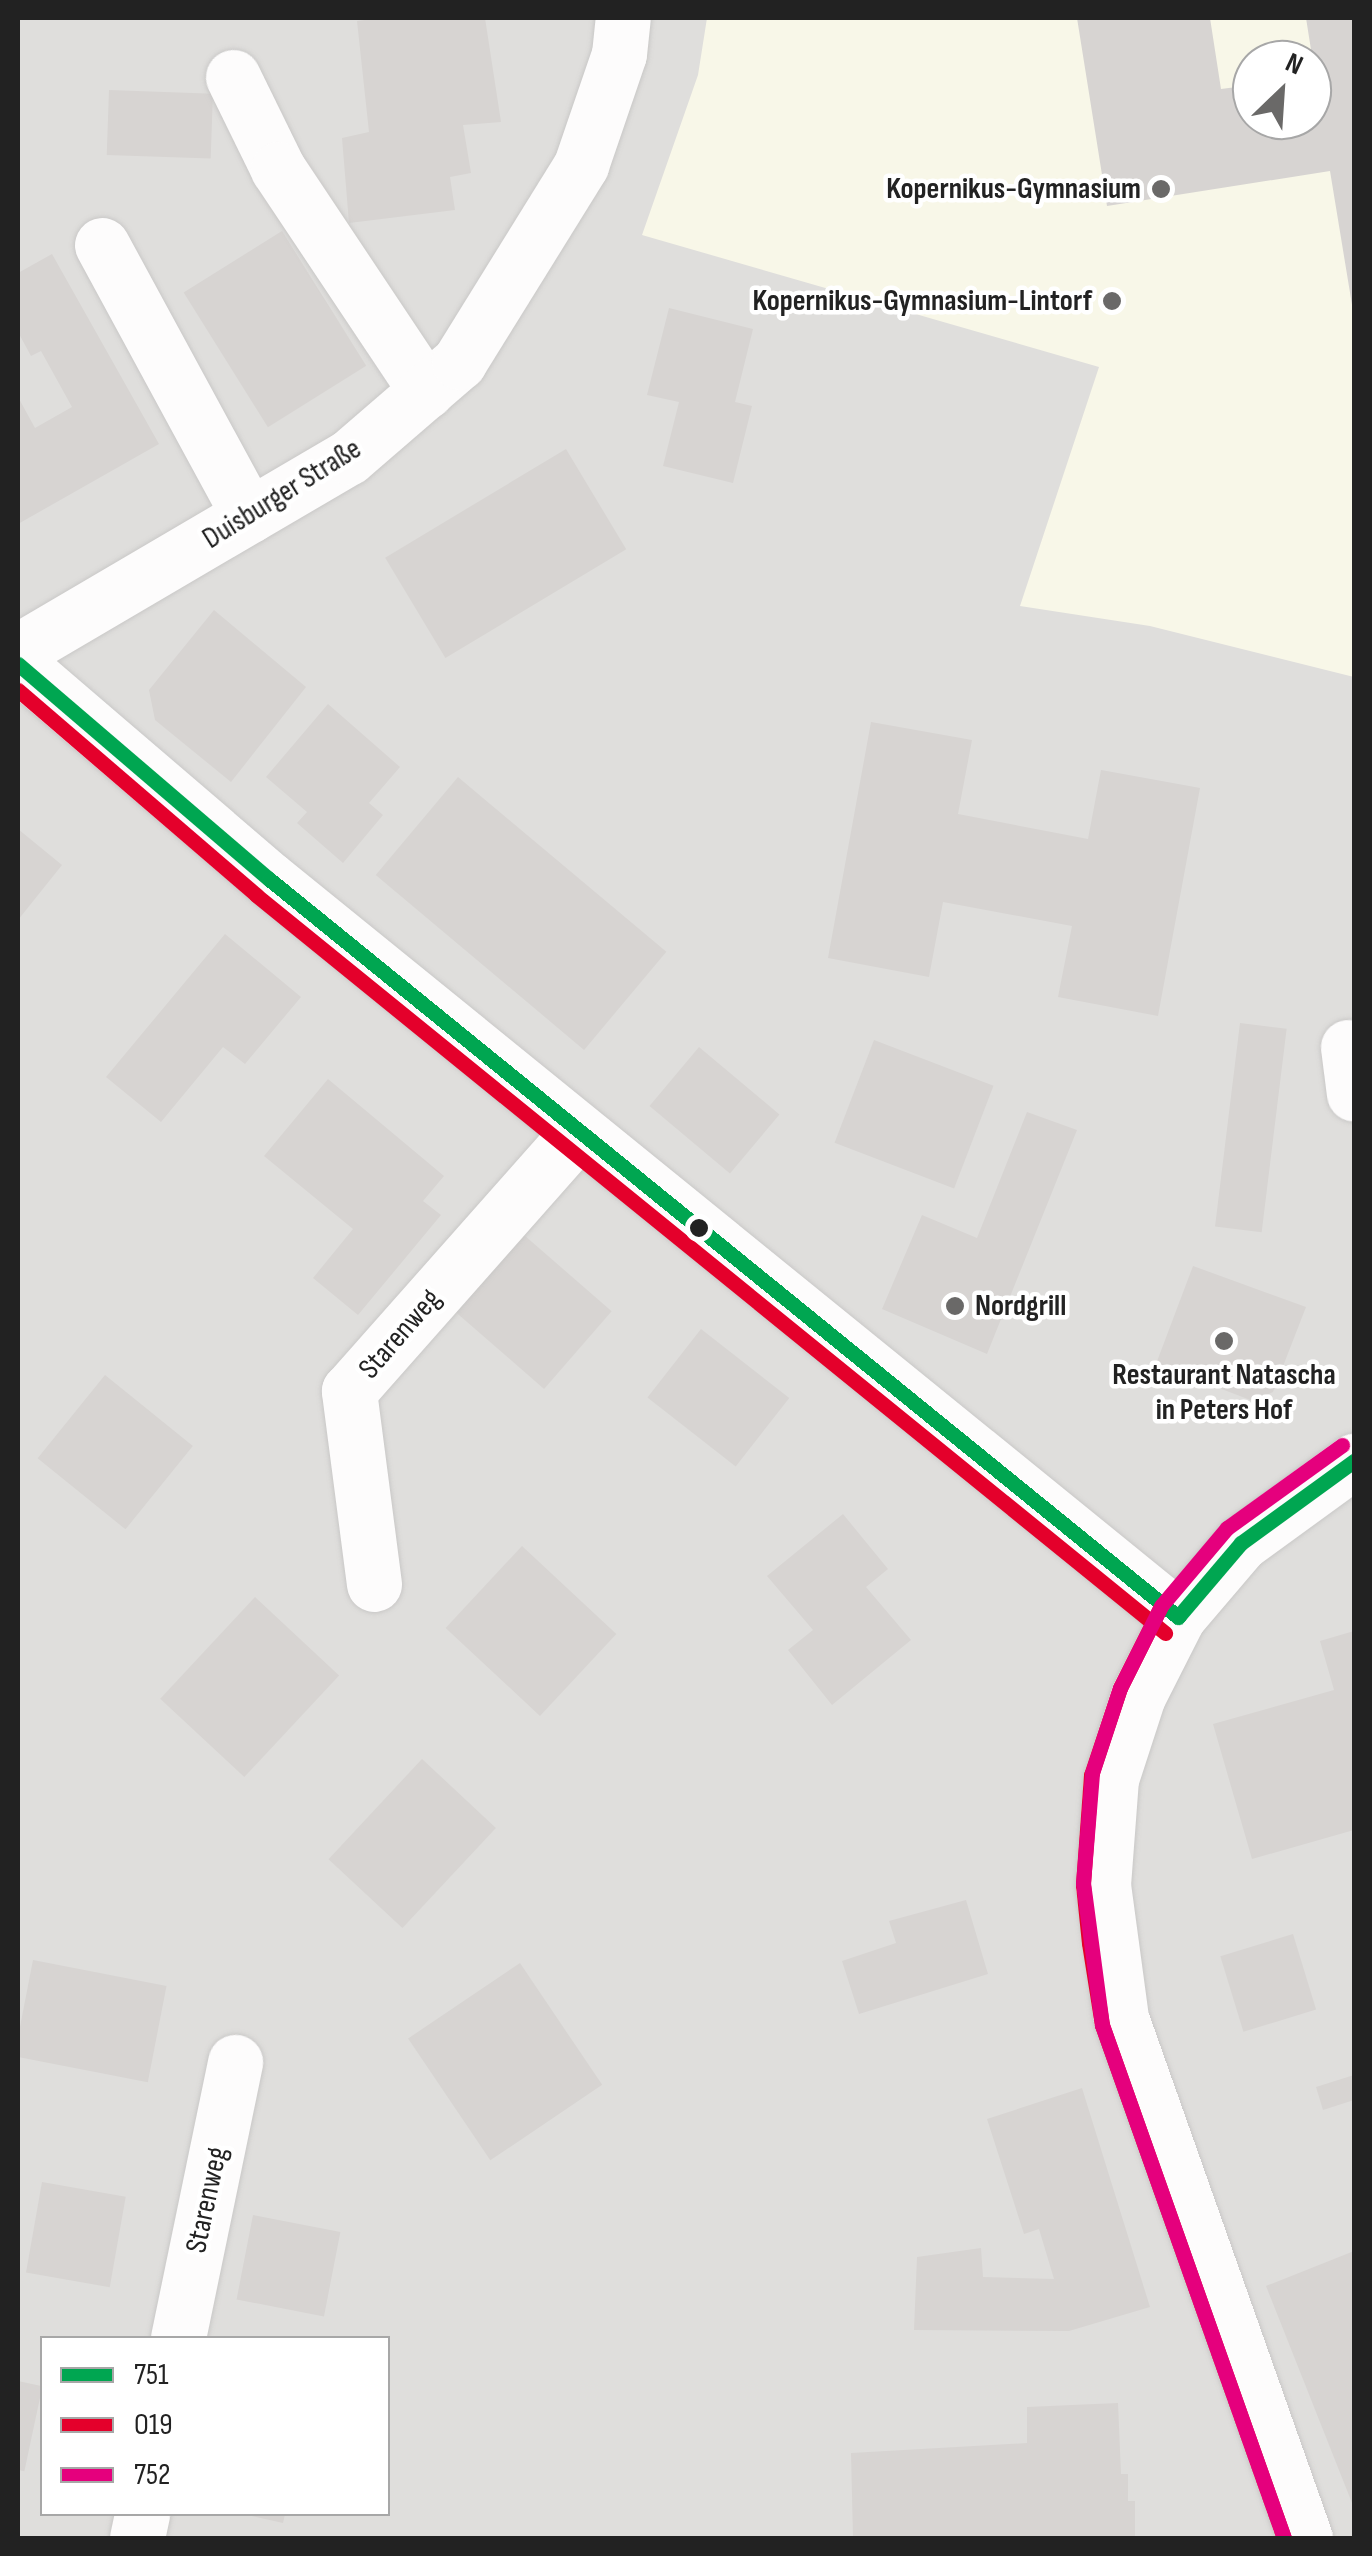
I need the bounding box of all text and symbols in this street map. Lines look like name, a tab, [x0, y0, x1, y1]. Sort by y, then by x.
north arrow	[1232, 40, 1332, 140]
text: N	[1280, 46, 1308, 82]
place label: Kopernikus-Gymnasium	[886, 171, 1141, 207]
marker: Kopernikus-Gymnasium	[1150, 178, 1172, 200]
place label: Kopernikus-Gymnasium-Lintorf	[753, 283, 1092, 319]
marker: Kopernikus-Gymnasium-Lintorf	[1101, 290, 1123, 312]
street label: Duisburger Straße	[196, 431, 368, 557]
unlabelled marker	[689, 1218, 709, 1238]
street label: Starenweg	[351, 1282, 449, 1386]
place label: Nordgrill	[975, 1288, 1066, 1324]
marker: Nordgrill	[944, 1295, 966, 1317]
marker: Restaurant Natascha in Peters Hof	[1213, 1330, 1235, 1352]
place label: Restaurant Natascha in Peters Hof	[1112, 1357, 1336, 1428]
street label: Starenweg	[178, 2144, 236, 2256]
legend	[40, 2336, 390, 2516]
text: 751	[134, 2357, 169, 2393]
text: O19	[134, 2407, 173, 2443]
text: 752	[134, 2457, 170, 2493]

